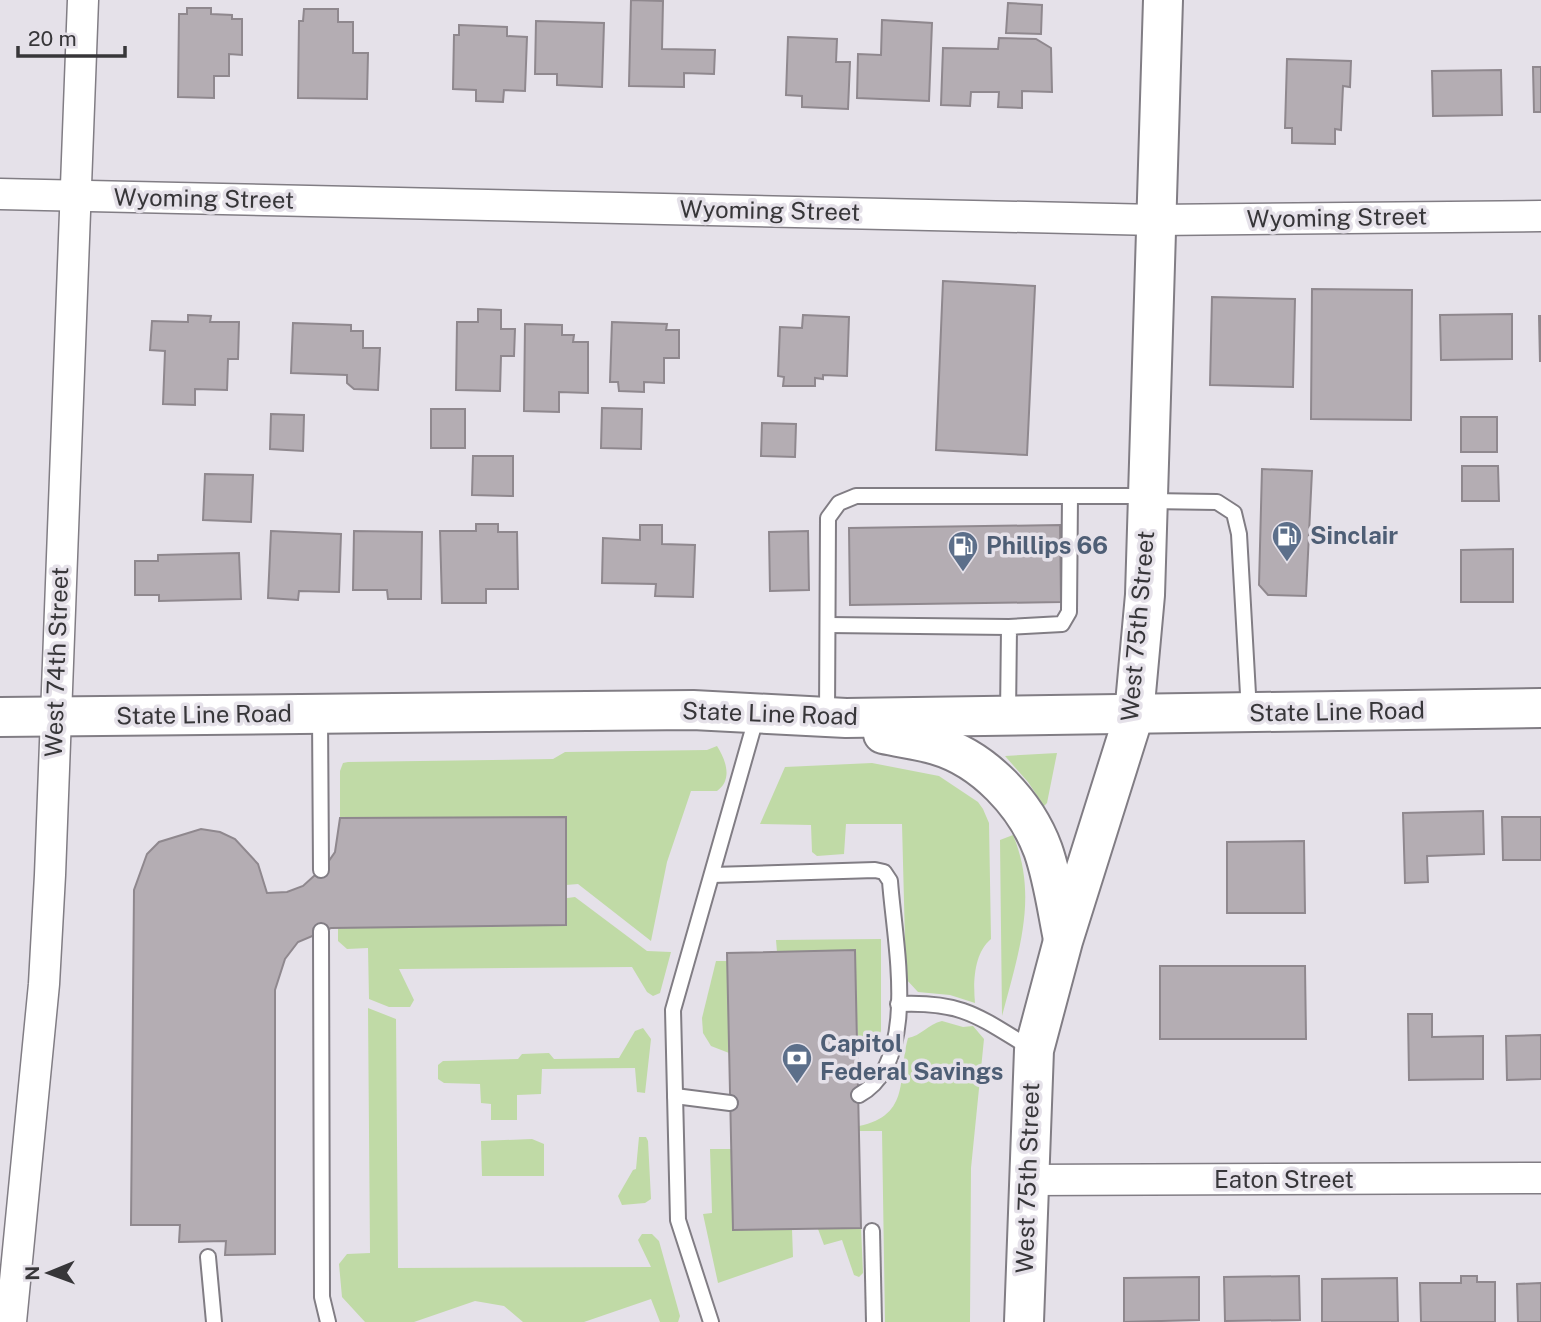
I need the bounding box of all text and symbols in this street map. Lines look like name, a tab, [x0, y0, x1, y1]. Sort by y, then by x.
scale bar	[18, 14, 124, 58]
text: 20 m	[28, 26, 77, 51]
street label: Wyoming Street	[113, 182, 295, 214]
street label: Wyoming Street	[679, 194, 861, 226]
street label: Wyoming Street	[1246, 201, 1428, 233]
fuel station icon: Sinclair	[1270, 519, 1304, 563]
place label: Sinclair	[1310, 521, 1398, 549]
fuel station icon: Phillips 66	[946, 529, 980, 573]
street label: West 75th Street	[1115, 529, 1159, 722]
place label: Phillips 66	[986, 531, 1108, 559]
street label: West 74th Street	[39, 566, 73, 758]
street label: State Line Road	[1249, 695, 1425, 727]
street label: State Line Road	[682, 696, 858, 730]
street label: State Line Road	[116, 698, 292, 730]
place label: Capitol Federal Savings	[820, 1029, 1003, 1085]
bank icon: Capitol Federal Savings	[780, 1041, 814, 1085]
street label: West 75th Street	[1010, 1082, 1044, 1274]
street label: Eaton Street	[1214, 1165, 1354, 1193]
north arrow	[14, 1238, 84, 1308]
text: N	[21, 1266, 43, 1281]

